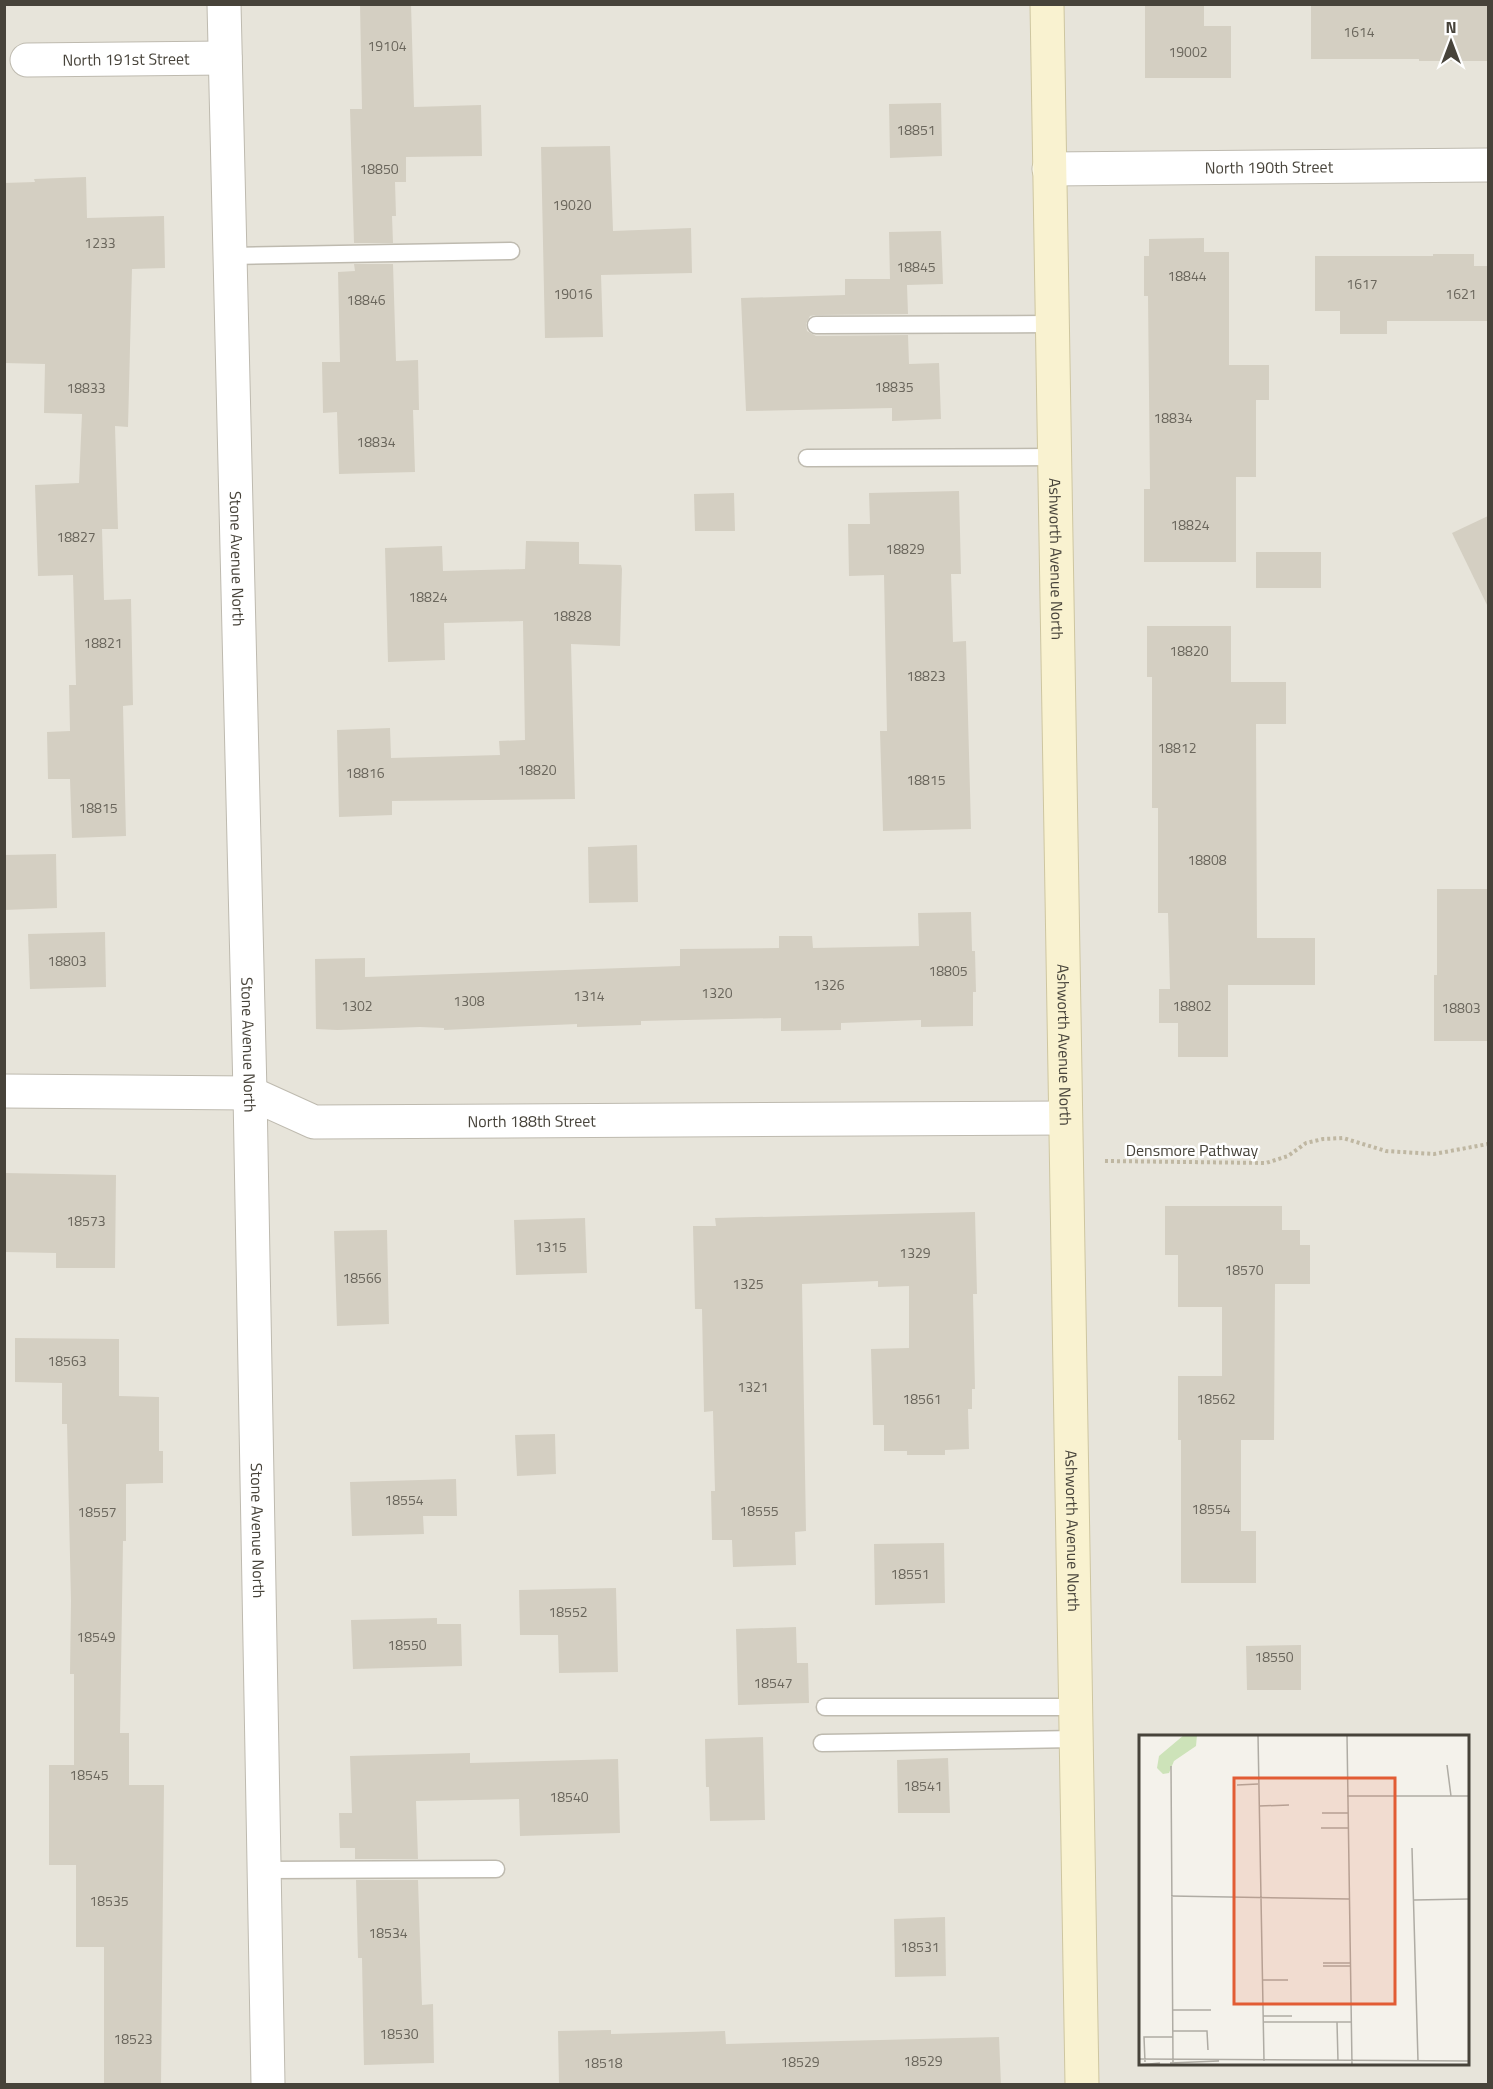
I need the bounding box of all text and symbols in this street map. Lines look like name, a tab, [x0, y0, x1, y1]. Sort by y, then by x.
north arrow	[1421, 12, 1481, 72]
text: N	[1445, 15, 1457, 39]
house number: 1614	[1343, 21, 1375, 42]
house number: 19104	[367, 35, 407, 56]
house number: 19002	[1168, 41, 1208, 62]
street label: North 191st Street	[62, 46, 190, 72]
house number: 18851	[896, 119, 936, 140]
street label: North 190th Street	[1205, 154, 1334, 180]
house number: 18850	[359, 158, 399, 179]
house number: 19020	[552, 194, 592, 215]
house number: 1233	[84, 232, 116, 253]
house number: 18845	[896, 256, 936, 277]
house number: 18844	[1167, 265, 1207, 286]
house number: 1617	[1346, 273, 1378, 294]
house number: 19016	[553, 283, 593, 304]
house number: 1621	[1445, 283, 1477, 304]
house number: 18846	[346, 289, 386, 310]
house number: 18835	[874, 376, 914, 397]
house number: 18833	[66, 377, 106, 398]
house number: 18834	[1153, 407, 1193, 428]
house number: 18834	[356, 431, 396, 452]
street label: Ashworth Avenue North	[1043, 478, 1070, 640]
street label: Stone Avenue North	[224, 491, 251, 627]
house number: 18824	[1170, 514, 1210, 535]
house number: 18827	[56, 526, 96, 547]
house number: 18829	[885, 538, 925, 559]
house number: 18824	[408, 586, 448, 607]
house number: 18828	[552, 605, 592, 626]
house number: 18821	[83, 632, 123, 653]
house number: 18820	[1169, 640, 1209, 661]
house number: 18823	[906, 665, 946, 686]
house number: 18812	[1157, 737, 1197, 758]
house number: 18820	[517, 759, 557, 780]
house number: 18816	[345, 762, 385, 783]
house number: 18815	[906, 769, 946, 790]
house number: 18815	[78, 797, 118, 818]
house number: 18808	[1187, 849, 1227, 870]
house number: 18803	[47, 950, 87, 971]
house number: 18805	[928, 960, 968, 981]
street label: Ashworth Avenue North	[1051, 964, 1078, 1126]
house number: 1326	[813, 974, 845, 995]
street label: Stone Avenue North	[235, 977, 262, 1113]
house number: 1320	[701, 982, 733, 1003]
house number: 1314	[573, 985, 605, 1006]
house number: 1308	[453, 990, 485, 1011]
house number: 1302	[341, 995, 373, 1016]
house number: 18802	[1172, 995, 1212, 1016]
house number: 18803	[1441, 997, 1481, 1018]
street label: North 188th Street	[467, 1108, 596, 1133]
street label: Densmore Pathway	[1126, 1138, 1259, 1162]
house number: 18573	[66, 1210, 106, 1231]
house number: 1315	[535, 1236, 567, 1257]
house number: 1329	[899, 1242, 931, 1263]
house number: 18570	[1224, 1259, 1264, 1280]
house number: 18566	[342, 1267, 382, 1288]
house number: 1325	[732, 1273, 764, 1294]
house number: 18563	[47, 1350, 87, 1371]
house number: 1321	[737, 1376, 769, 1397]
house number: 18561	[902, 1388, 942, 1409]
house number: 18562	[1196, 1388, 1236, 1409]
street label: Ashworth Avenue North	[1059, 1450, 1086, 1612]
street label: Stone Avenue North	[245, 1463, 271, 1599]
house number: 18554	[384, 1489, 424, 1510]
house number: 18554	[1191, 1498, 1231, 1519]
house number: 18555	[739, 1500, 779, 1521]
house number: 18557	[77, 1501, 117, 1522]
house number: 18551	[890, 1563, 930, 1584]
house number: 18552	[548, 1601, 588, 1622]
house number: 18549	[76, 1626, 116, 1647]
house number: 18550	[387, 1634, 427, 1655]
house number: 18550	[1254, 1646, 1294, 1667]
house number: 18547	[753, 1672, 793, 1693]
inset map	[1139, 1735, 1469, 2065]
house number: 18545	[69, 1764, 109, 1785]
house number: 18541	[903, 1775, 943, 1796]
house number: 18540	[549, 1786, 589, 1807]
house number: 18535	[89, 1890, 129, 1911]
house number: 18534	[368, 1922, 408, 1943]
house number: 18531	[900, 1936, 940, 1957]
house number: 18530	[379, 2023, 419, 2044]
house number: 18523	[113, 2028, 153, 2049]
house number: 18529	[903, 2050, 943, 2071]
house number: 18529	[780, 2051, 820, 2072]
house number: 18518	[583, 2052, 623, 2073]

